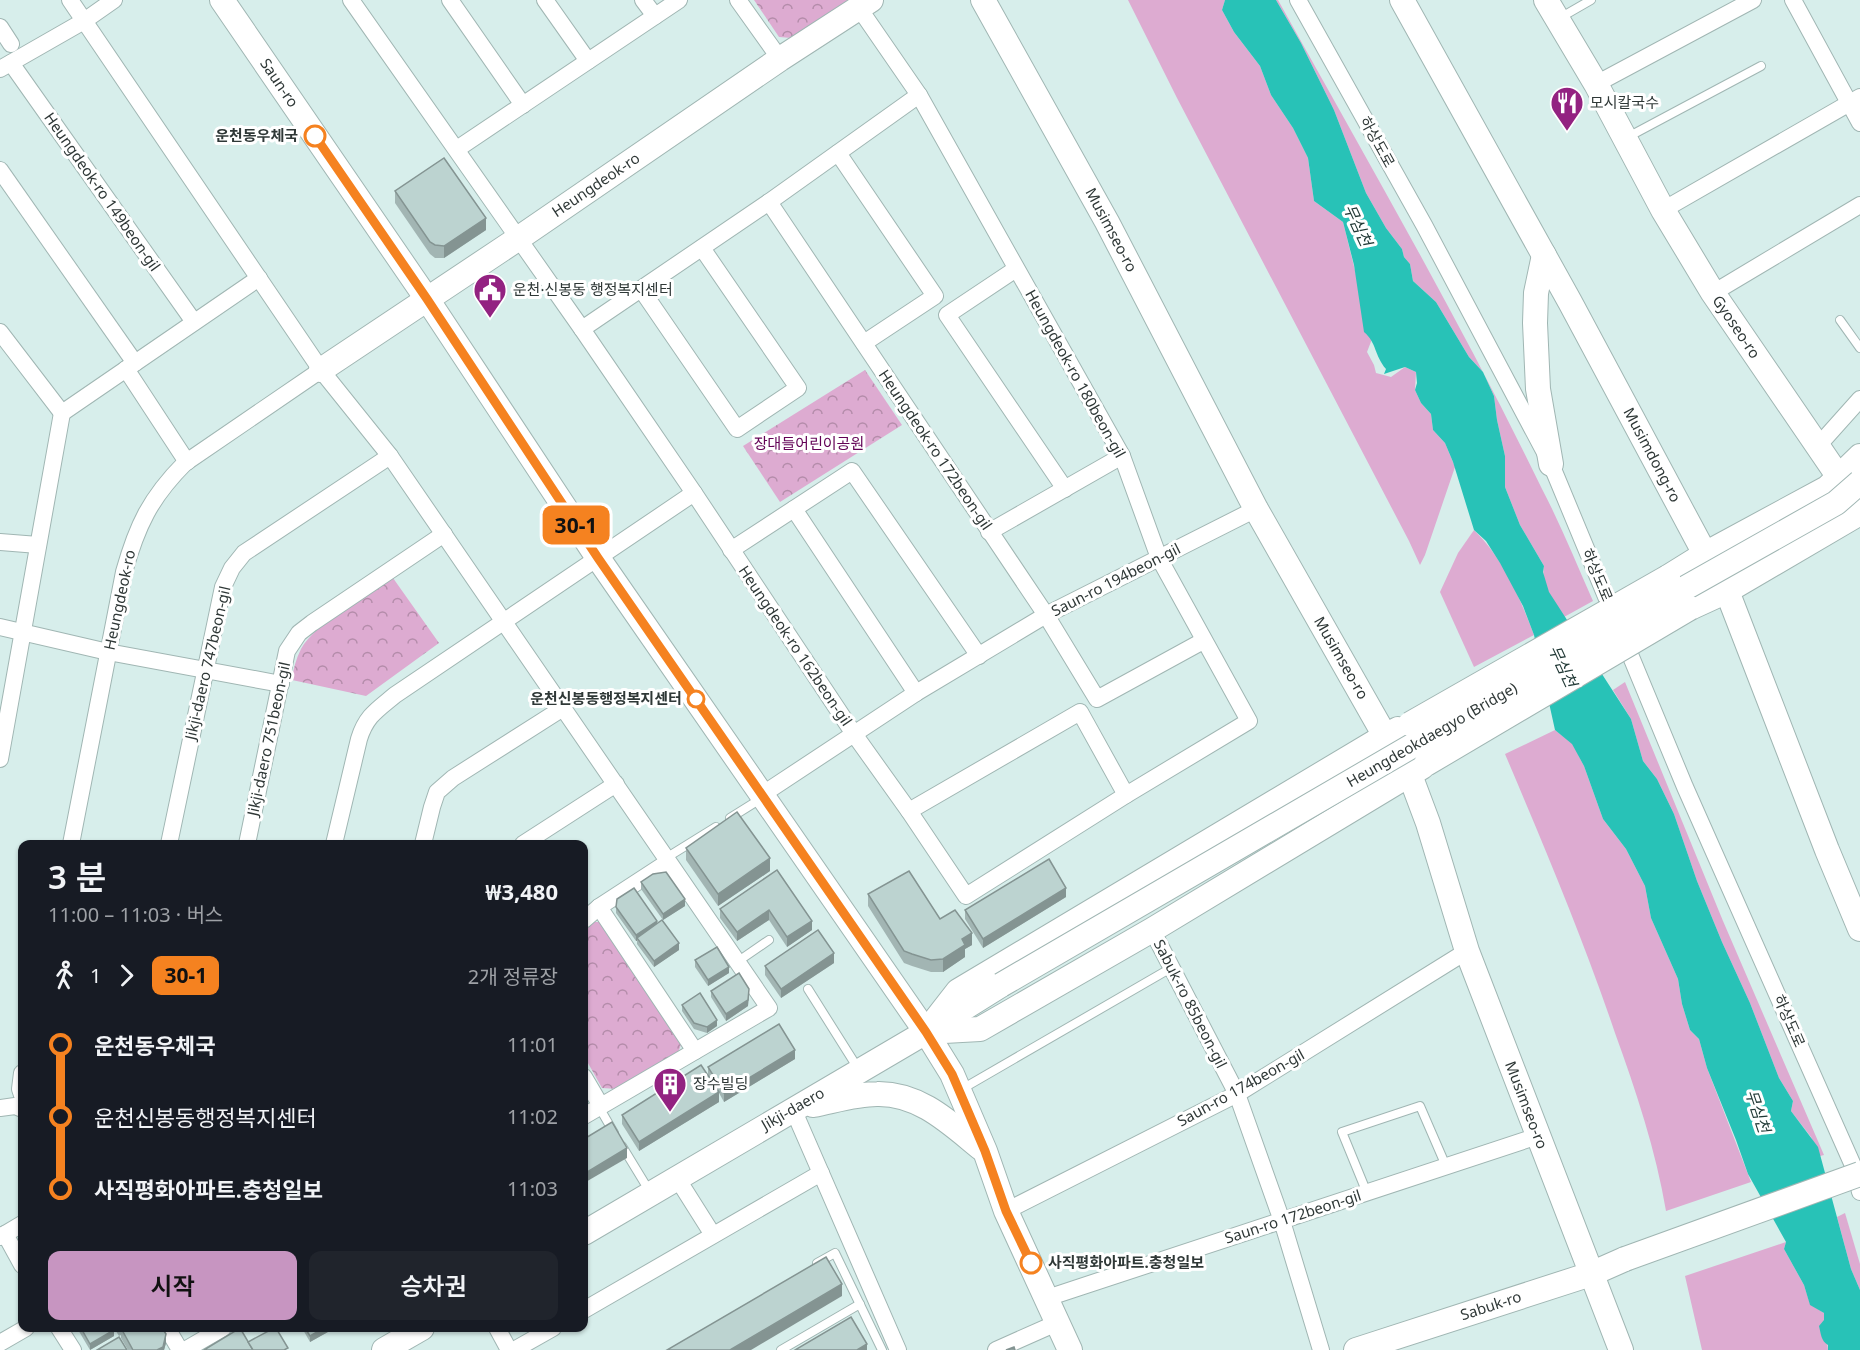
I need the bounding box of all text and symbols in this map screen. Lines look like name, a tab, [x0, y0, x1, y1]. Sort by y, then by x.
street label: Saun-ro	[256, 54, 303, 111]
restaurant icon: 모시칼국수	[1549, 85, 1585, 132]
place label: 모시칼국수	[1590, 92, 1659, 112]
street label: Heungdeok-ro 149beon-gil	[40, 108, 165, 275]
street label: 하상도로	[1356, 113, 1400, 171]
place label: 운천동우체국	[215, 125, 298, 145]
marker: 운천동우체국	[304, 125, 326, 147]
street label: Heungdeok-ro	[548, 147, 643, 221]
street label: Musimseo-ro	[1081, 184, 1142, 275]
water label: 무심천	[1339, 200, 1378, 252]
public building icon: 운천·신봉동 행정복지센터	[472, 272, 508, 319]
place label: 운천·신봉동 행정복지센터	[513, 279, 673, 299]
street label: Heungdeok-ro 180beon-gil	[1021, 286, 1131, 461]
street label: Gyoseo-ro	[1708, 291, 1765, 362]
street label: Heungdeok-ro 172beon-gil	[875, 365, 997, 534]
street label: Musimdong-ro	[1620, 404, 1686, 505]
park label: 장대들어린이공원	[754, 433, 864, 453]
line badge: 30-1	[534, 506, 618, 544]
text: 30-1	[555, 511, 597, 539]
street label: Saun-ro 194beon-gil	[1048, 538, 1184, 620]
street label: 하상도로	[1578, 545, 1618, 604]
street label: Heungdeok-ro	[99, 548, 139, 652]
street label: Heungdeok-ro 162beon-gil	[735, 561, 857, 730]
street label: Jikji-daero 747beon-gil	[179, 584, 234, 744]
street label: Musimseo-ro	[1310, 612, 1374, 703]
water label: 무심천	[1544, 641, 1583, 693]
street label: Jikji-daero 751beon-gil	[241, 660, 294, 820]
street label: Heungdeokdaegyo (Bridge)	[1343, 677, 1520, 791]
place label: 운천신봉동행정복지센터	[530, 688, 682, 708]
marker: 운천신봉동행정복지센터	[687, 690, 705, 708]
text: 3 분	[48, 854, 106, 899]
text: ₩3,480	[485, 876, 558, 906]
text: 11:00 – 11:03 · 버스	[48, 901, 223, 928]
street label: Sabuk-ro 85beon-gil	[1150, 936, 1232, 1071]
icon: walk	[48, 959, 81, 992]
icon: forward	[110, 959, 143, 992]
text: 30-1	[164, 961, 207, 989]
text: 1	[90, 962, 101, 989]
text: 2개 정류장	[468, 963, 558, 990]
street label: 하상도로	[1770, 991, 1810, 1050]
text: 운천동우체국	[94, 1030, 215, 1060]
text: 11:01	[507, 1031, 558, 1058]
street label: Saun-ro 174beon-gil	[1173, 1044, 1308, 1130]
street label: Musimseo-ro	[1501, 1058, 1553, 1151]
building icon: 장수빌딩	[652, 1066, 688, 1113]
place label: 장수빌딩	[693, 1073, 748, 1093]
street label: Jikji-daero	[756, 1082, 828, 1135]
water label: 무심천	[1740, 1087, 1776, 1138]
text: 운천신봉동행정복지센터	[94, 1102, 317, 1132]
text: 11:02	[507, 1103, 558, 1130]
text: 사직평화아파트.충청일보	[94, 1174, 323, 1204]
text: 11:03	[507, 1175, 558, 1202]
street label: Saun-ro 172beon-gil	[1222, 1185, 1364, 1248]
button: 시작	[48, 1251, 297, 1320]
button: 승차권	[309, 1251, 558, 1320]
marker: 사직평화아파트.충청일보	[1020, 1252, 1042, 1274]
place label: 사직평화아파트.충청일보	[1048, 1252, 1204, 1272]
street label: Sabuk-ro	[1458, 1286, 1524, 1324]

